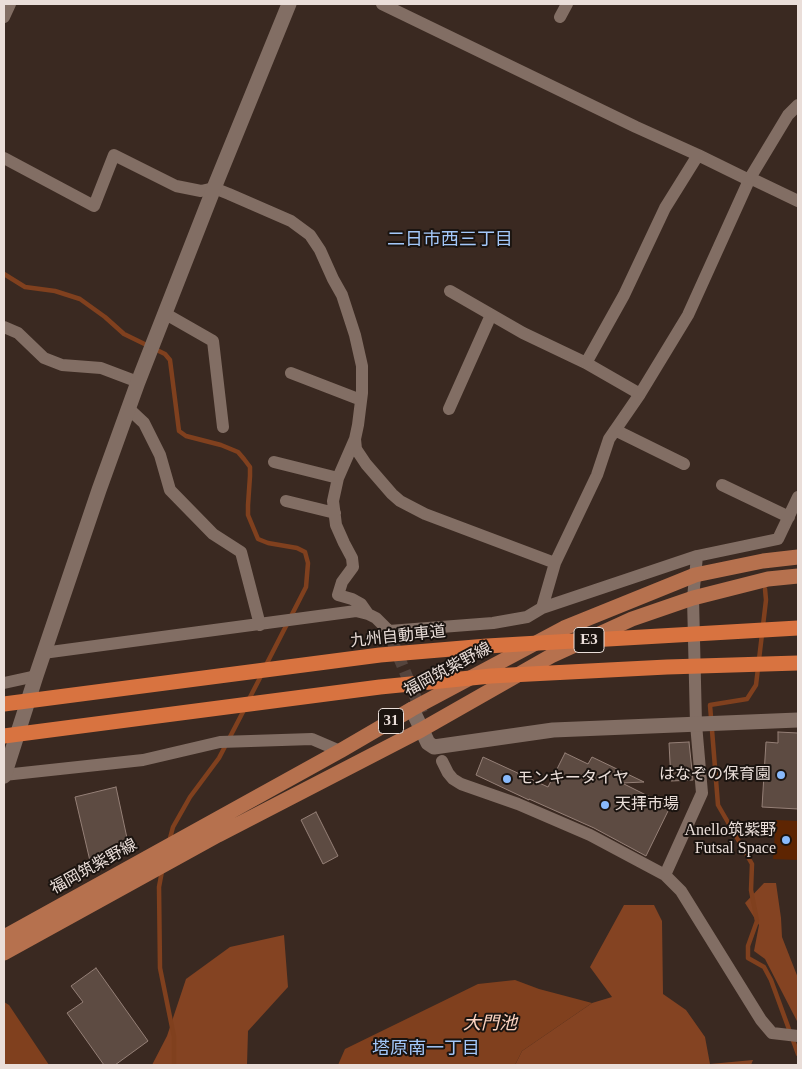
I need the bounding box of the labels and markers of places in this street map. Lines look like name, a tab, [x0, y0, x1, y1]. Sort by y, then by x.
place label: はなぞの保育園	[659, 765, 771, 785]
place label: モンキータイヤ	[517, 769, 629, 789]
marker: はなぞの保育園	[775, 769, 787, 781]
marker: モンキータイヤ	[501, 773, 513, 785]
place label: 天拝市場	[615, 795, 679, 815]
marker: 天拝市場	[599, 799, 611, 811]
place label: Anello筑紫野 Futsal Space	[684, 821, 776, 859]
marker: Anello筑紫野 Futsal Space	[780, 834, 792, 846]

